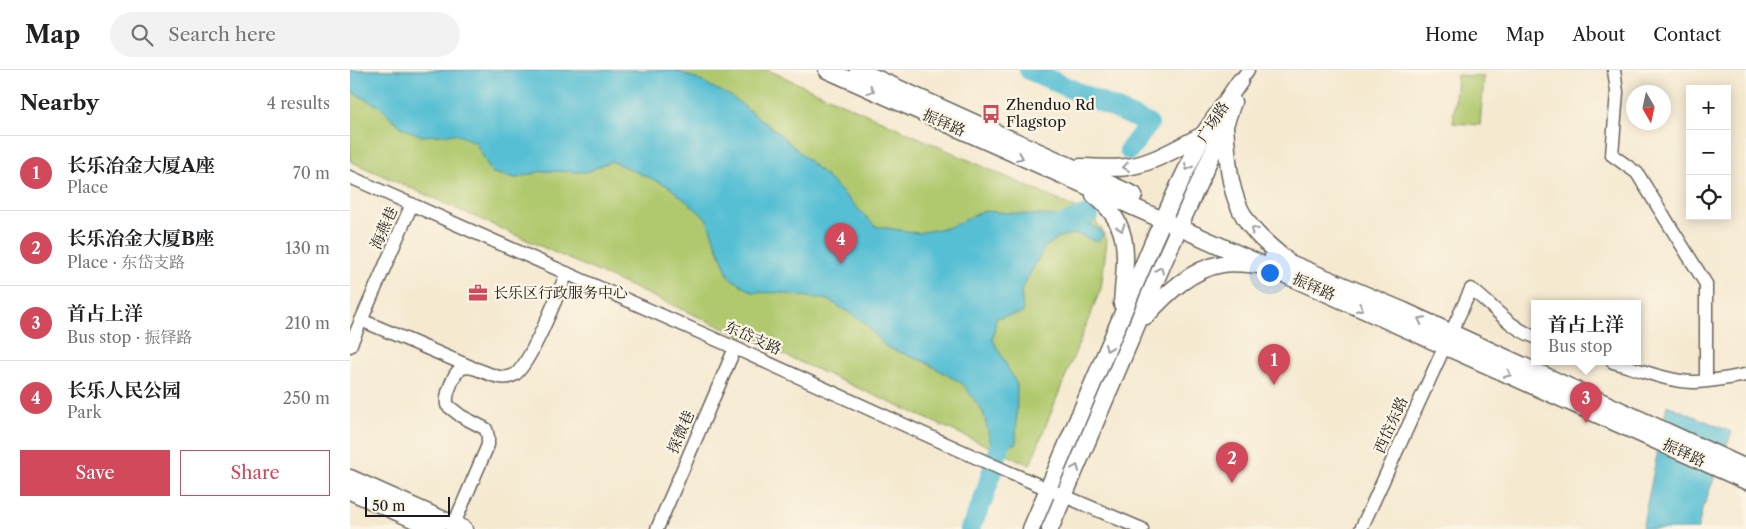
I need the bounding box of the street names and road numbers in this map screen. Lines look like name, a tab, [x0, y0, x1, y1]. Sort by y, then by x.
street label: 广场路	[1192, 98, 1233, 146]
street label: 振铎路	[920, 105, 969, 140]
street label: 海燕巷	[366, 203, 401, 252]
street label: 振铎路	[1290, 269, 1339, 304]
street label: 东岱支路	[722, 317, 784, 358]
street label: 西岱东路	[1370, 394, 1411, 456]
street label: 探微巷	[663, 407, 698, 456]
street label: 振铎路	[1660, 434, 1709, 471]

